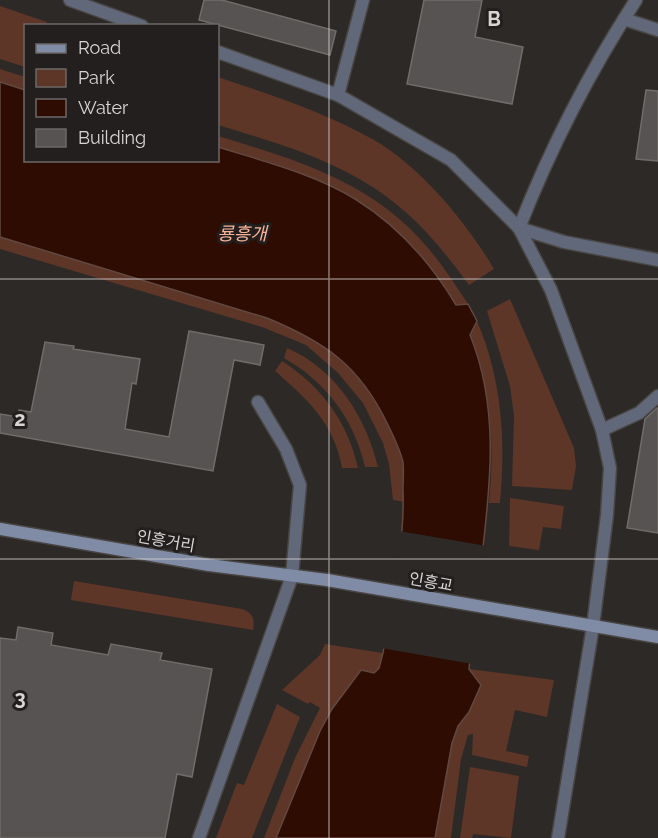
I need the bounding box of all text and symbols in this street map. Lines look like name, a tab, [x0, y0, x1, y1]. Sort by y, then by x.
text: B	[487, 7, 501, 31]
legend	[24, 24, 219, 162]
text: Road	[78, 37, 121, 58]
text: Park	[78, 67, 115, 88]
text: Water	[78, 97, 129, 118]
text: Building	[78, 127, 146, 148]
water label: 룡흥개	[217, 223, 269, 244]
text: 2	[14, 407, 26, 431]
street label: 인흥거리	[135, 527, 197, 555]
street label: 인흥교	[408, 569, 454, 595]
text: 3	[14, 686, 26, 710]

